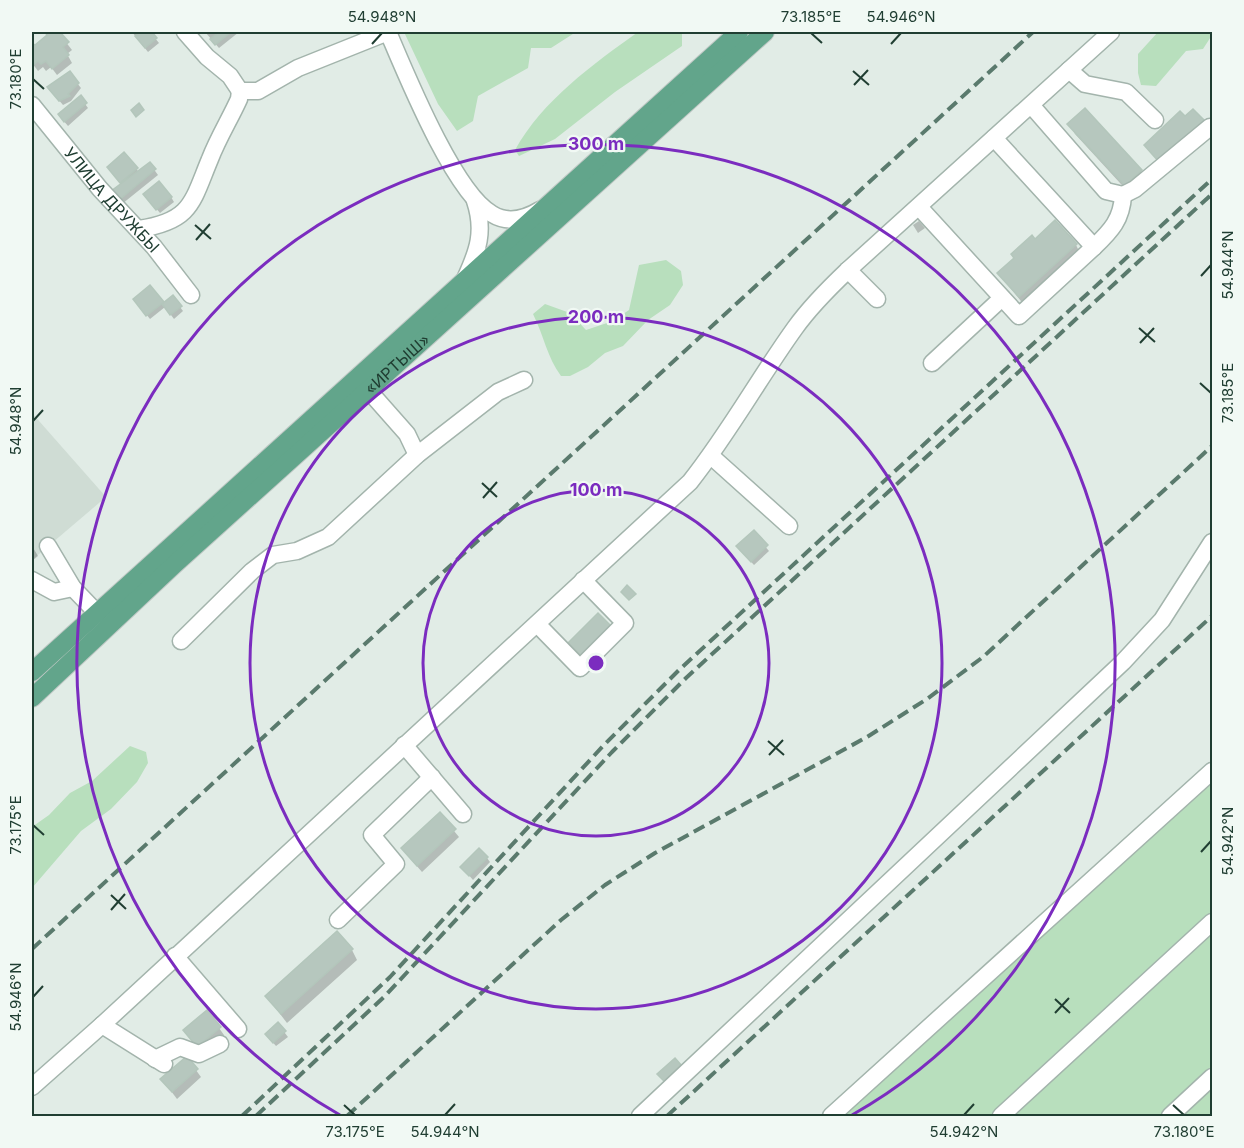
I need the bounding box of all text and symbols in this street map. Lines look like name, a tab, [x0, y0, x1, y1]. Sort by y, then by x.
text: 54.948°N	[348, 7, 416, 26]
text: 73.185°E	[781, 7, 841, 26]
text: 54.946°N	[867, 7, 935, 26]
text: 73.180°E	[6, 49, 25, 109]
text: 300 m	[568, 133, 624, 154]
street label: УЛИЦА ДРУЖБЫ	[60, 143, 164, 257]
text: 54.944°N	[1218, 230, 1237, 300]
text: 200 m	[568, 306, 624, 327]
street label: «ИРТЫШ»	[360, 329, 434, 398]
text: 73.185°E	[1218, 363, 1237, 423]
text: 54.948°N	[6, 387, 25, 455]
text: 100 m	[570, 479, 622, 500]
centre of rings	[586, 653, 606, 673]
text: 73.175°E	[6, 795, 25, 855]
text: 54.942°N	[1218, 807, 1237, 875]
text: 54.946°N	[6, 963, 25, 1031]
text: 73.175°E	[325, 1122, 385, 1141]
text: 54.944°N	[410, 1122, 480, 1141]
text: 54.942°N	[930, 1122, 998, 1141]
text: 73.180°E	[1154, 1122, 1214, 1141]

